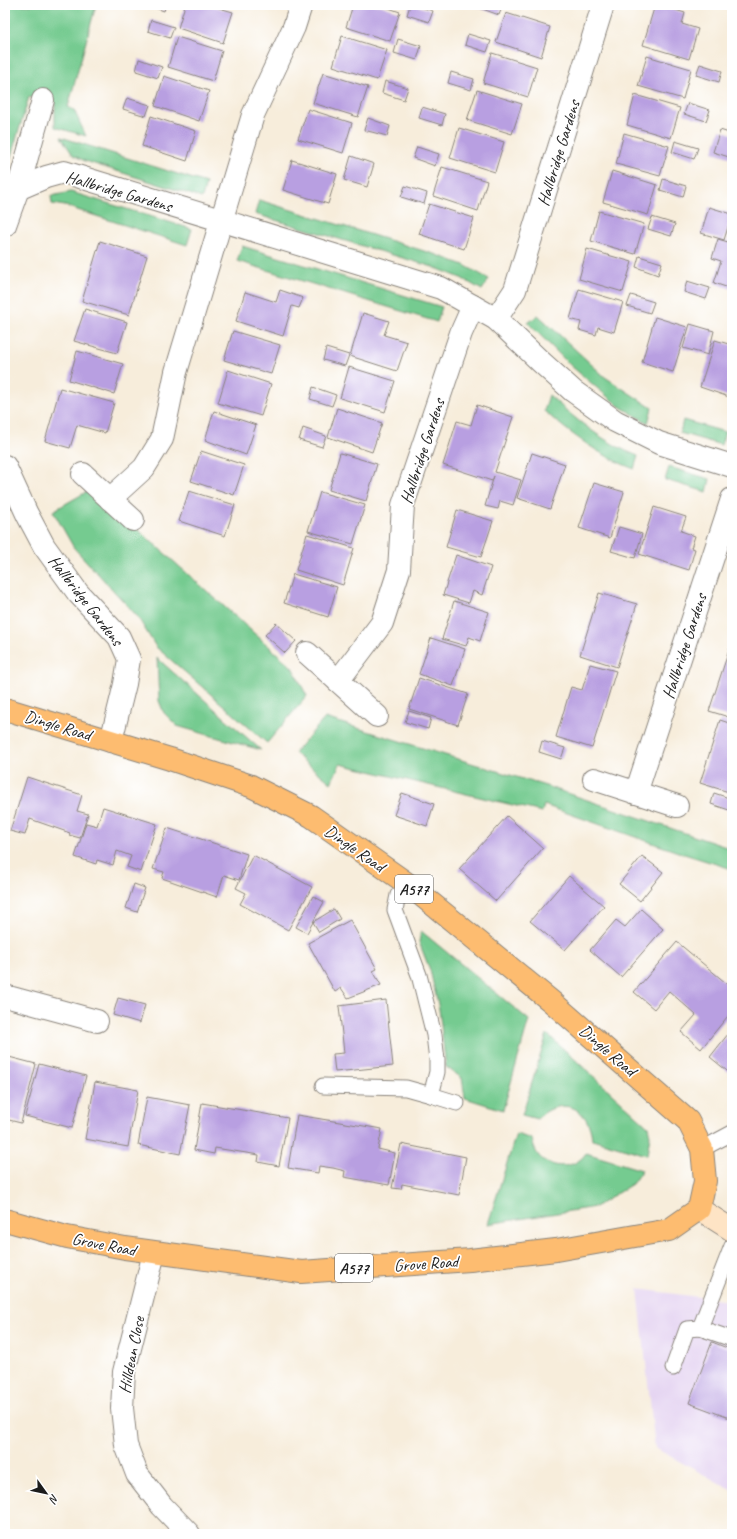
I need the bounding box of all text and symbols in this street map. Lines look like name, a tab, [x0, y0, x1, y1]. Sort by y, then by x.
street label: Hallbridge Gardens	[532, 96, 585, 208]
street label: Hallbridge Gardens	[63, 166, 176, 217]
street label: Hallbridge Gardens	[396, 394, 450, 506]
street label: Hallbridge Gardens	[44, 551, 129, 652]
street label: Hallbridge Gardens	[658, 589, 712, 701]
street label: Dingle Road	[22, 705, 96, 746]
street label: Dingle Road	[321, 820, 391, 878]
road number: A577	[395, 875, 433, 903]
street label: Dingle Road	[575, 1020, 642, 1082]
street label: Grove Road	[70, 1228, 140, 1261]
street label: Grove Road	[393, 1251, 461, 1276]
road number: A577	[335, 1254, 373, 1282]
street label: Hilldean Close	[114, 1313, 150, 1395]
north arrow	[26, 1473, 66, 1513]
text: N	[45, 1492, 62, 1507]

